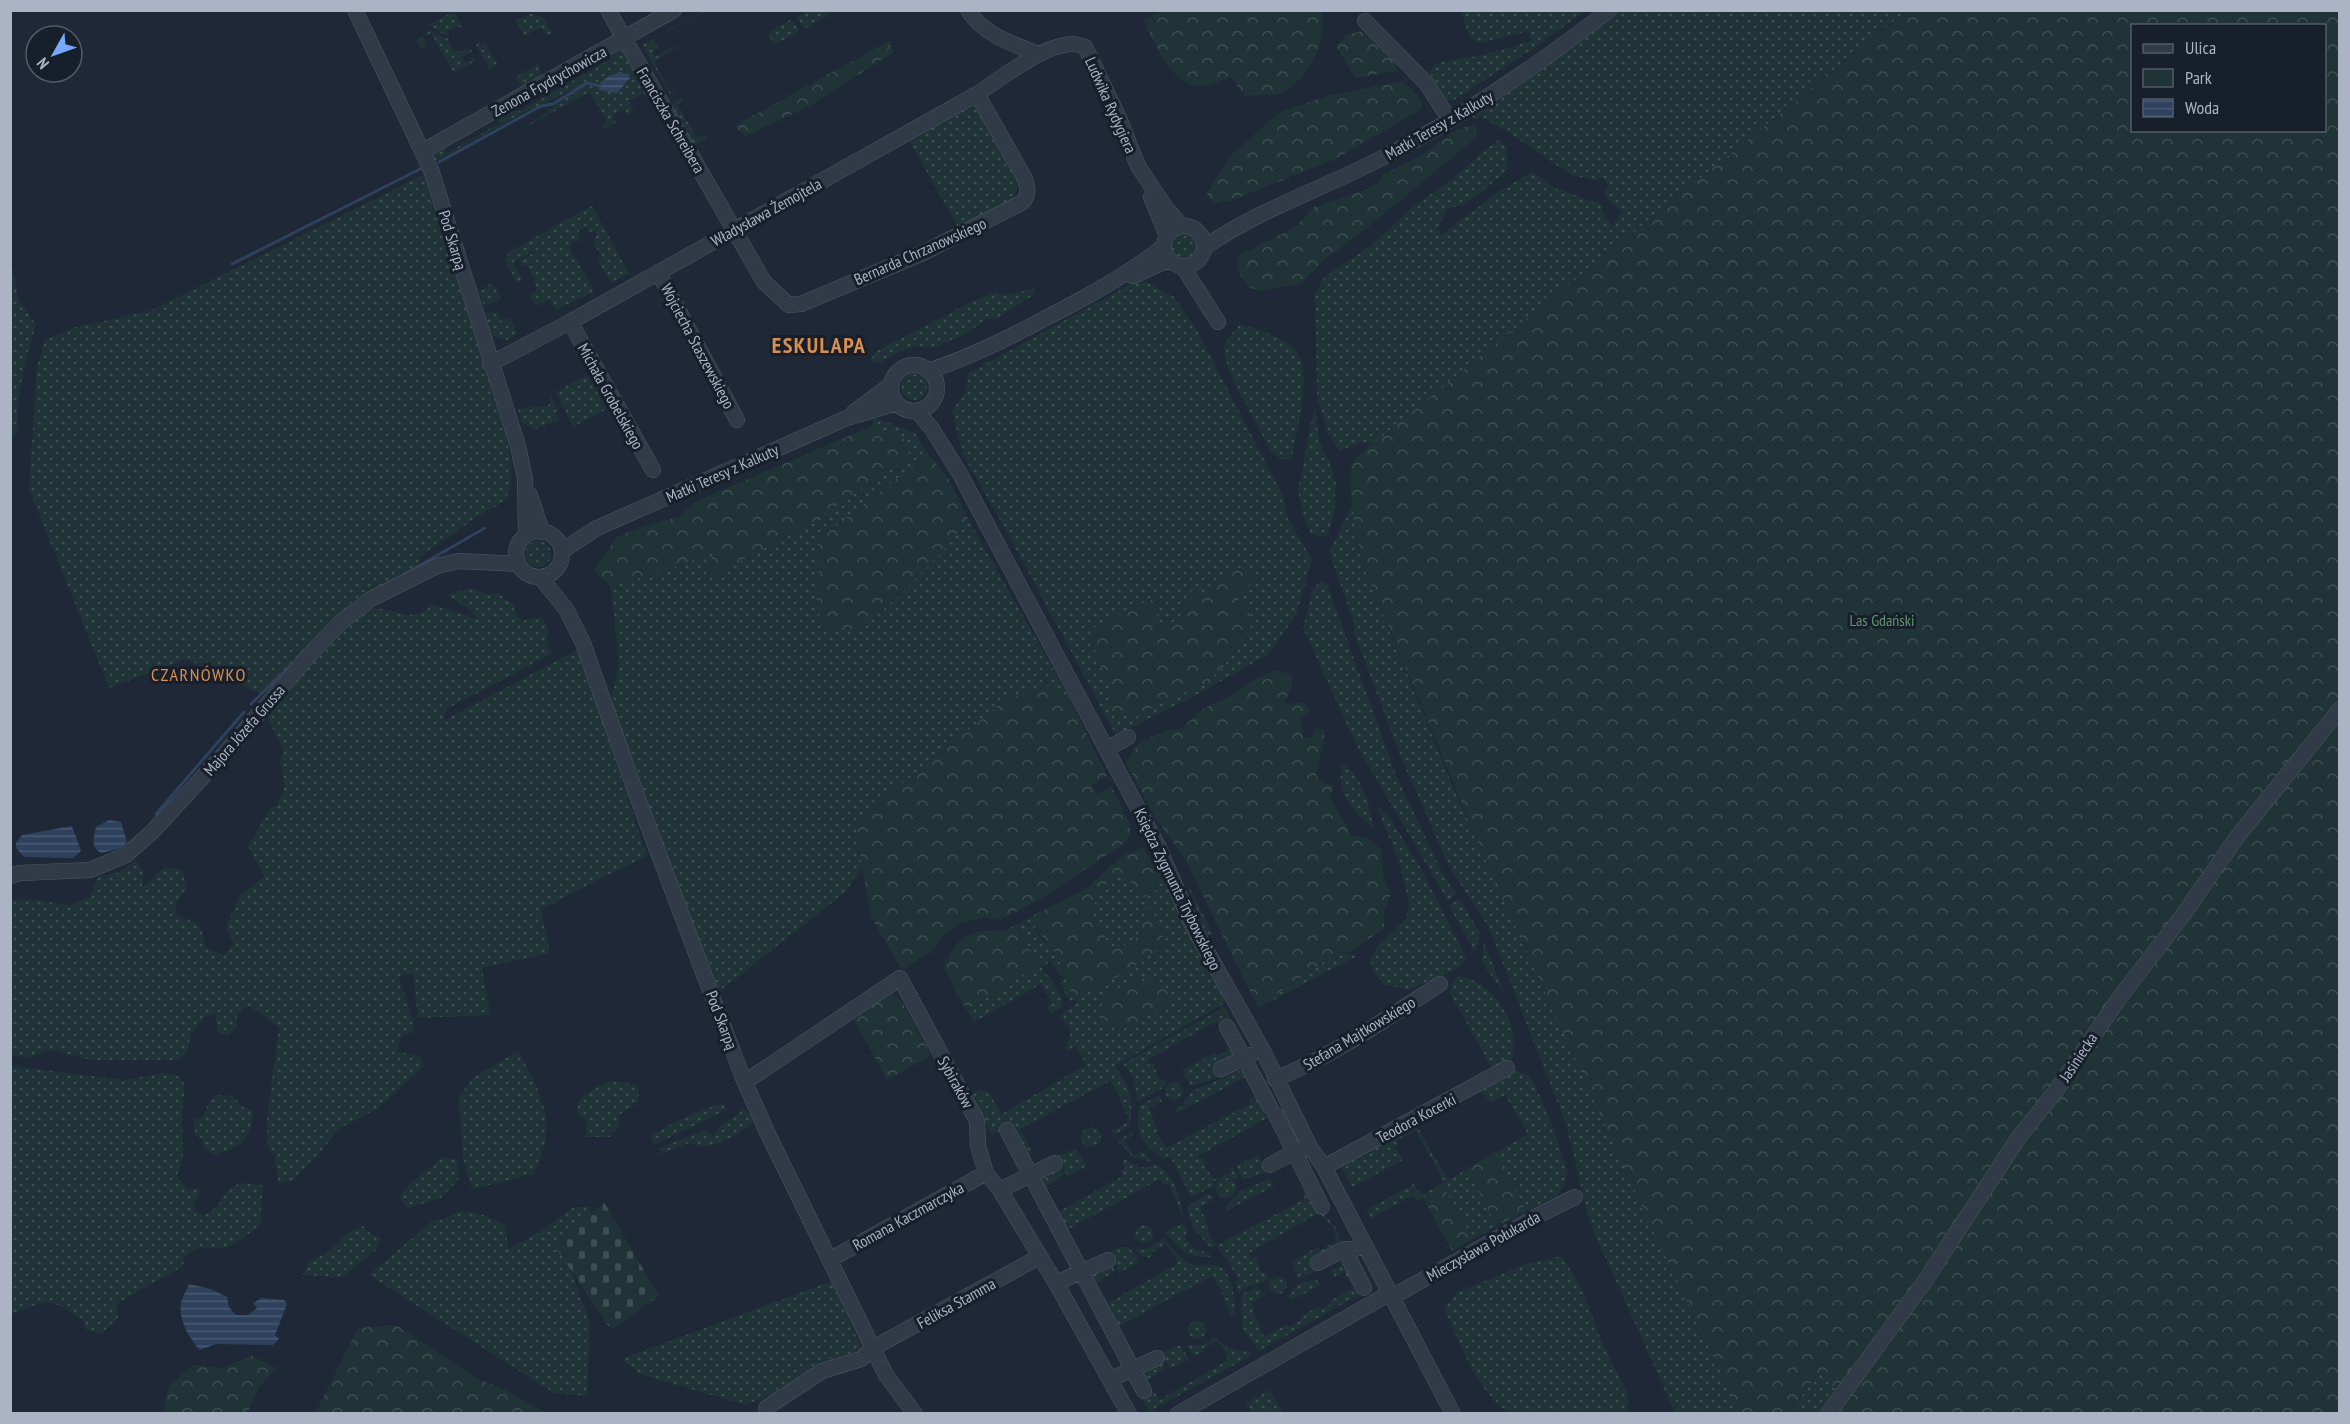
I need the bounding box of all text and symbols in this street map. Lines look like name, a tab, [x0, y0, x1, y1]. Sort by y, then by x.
north arrow	[24, 24, 84, 84]
legend	[2131, 24, 2326, 132]
text: Ulica	[2185, 36, 2216, 59]
street label: Zenona Frydrychowicza	[488, 41, 610, 121]
text: N	[32, 54, 53, 73]
street label: Ludwika Rydygiera	[1081, 54, 1141, 156]
street label: Franciszka Schreibera	[633, 63, 709, 177]
text: Park	[2185, 66, 2212, 89]
street label: Matki Teresy z Kalkuty	[1382, 86, 1496, 164]
text: Woda	[2185, 96, 2219, 119]
street label: Władysława Żemojtela	[707, 173, 825, 251]
street label: Pod Skarpą	[434, 208, 472, 272]
street label: Bernarda Chrzanowskiego	[851, 213, 989, 289]
street label: Wojciecha Staszewskiego	[657, 280, 739, 412]
district label: ESKULAPA	[772, 331, 866, 359]
street label: Michała Grobelskiego	[574, 339, 648, 453]
street label: Matki Teresy z Kalkuty	[663, 439, 781, 507]
park label: Las Gdański	[1850, 610, 1914, 630]
district label: CZARNÓWKO	[151, 663, 247, 686]
street label: Majora Józefa Grussa	[199, 680, 289, 780]
street label: Księdza Zygmunta Trybowskiego	[1130, 805, 1226, 973]
street label: Pod Skarpą	[702, 988, 742, 1052]
street label: Stefana Majtkowskiego	[1299, 992, 1419, 1074]
street label: Jasiniecka	[2054, 1029, 2102, 1086]
street label: Sybiraków	[934, 1053, 979, 1112]
street label: Teodora Kocerki	[1373, 1089, 1459, 1147]
street label: Romana Kaczmarczyka	[849, 1177, 967, 1255]
street label: Mieczysława Połukarda	[1423, 1207, 1543, 1285]
street label: Feliksa Stamma	[913, 1273, 999, 1333]

